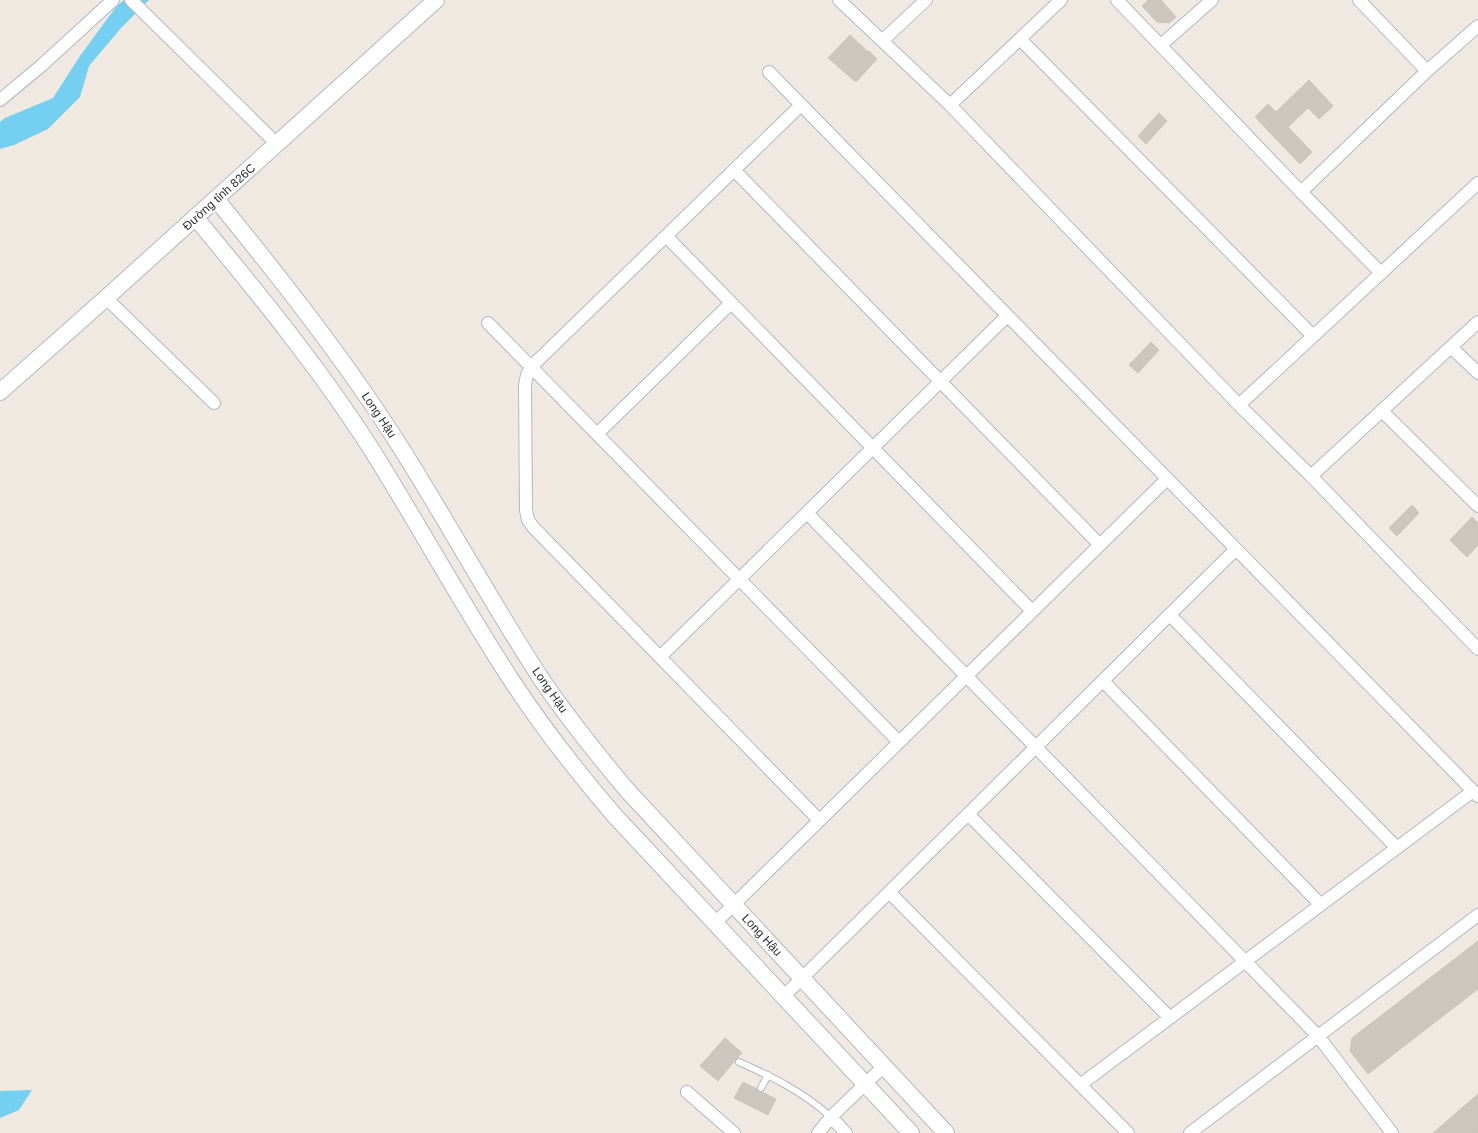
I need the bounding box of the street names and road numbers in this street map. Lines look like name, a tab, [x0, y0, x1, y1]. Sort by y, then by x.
street label: Đường tỉnh 826C	[180, 161, 258, 233]
street label: Long Hậu	[359, 390, 399, 440]
street label: Long Hậu	[529, 665, 571, 715]
street label: Long Hậu	[739, 911, 785, 959]

